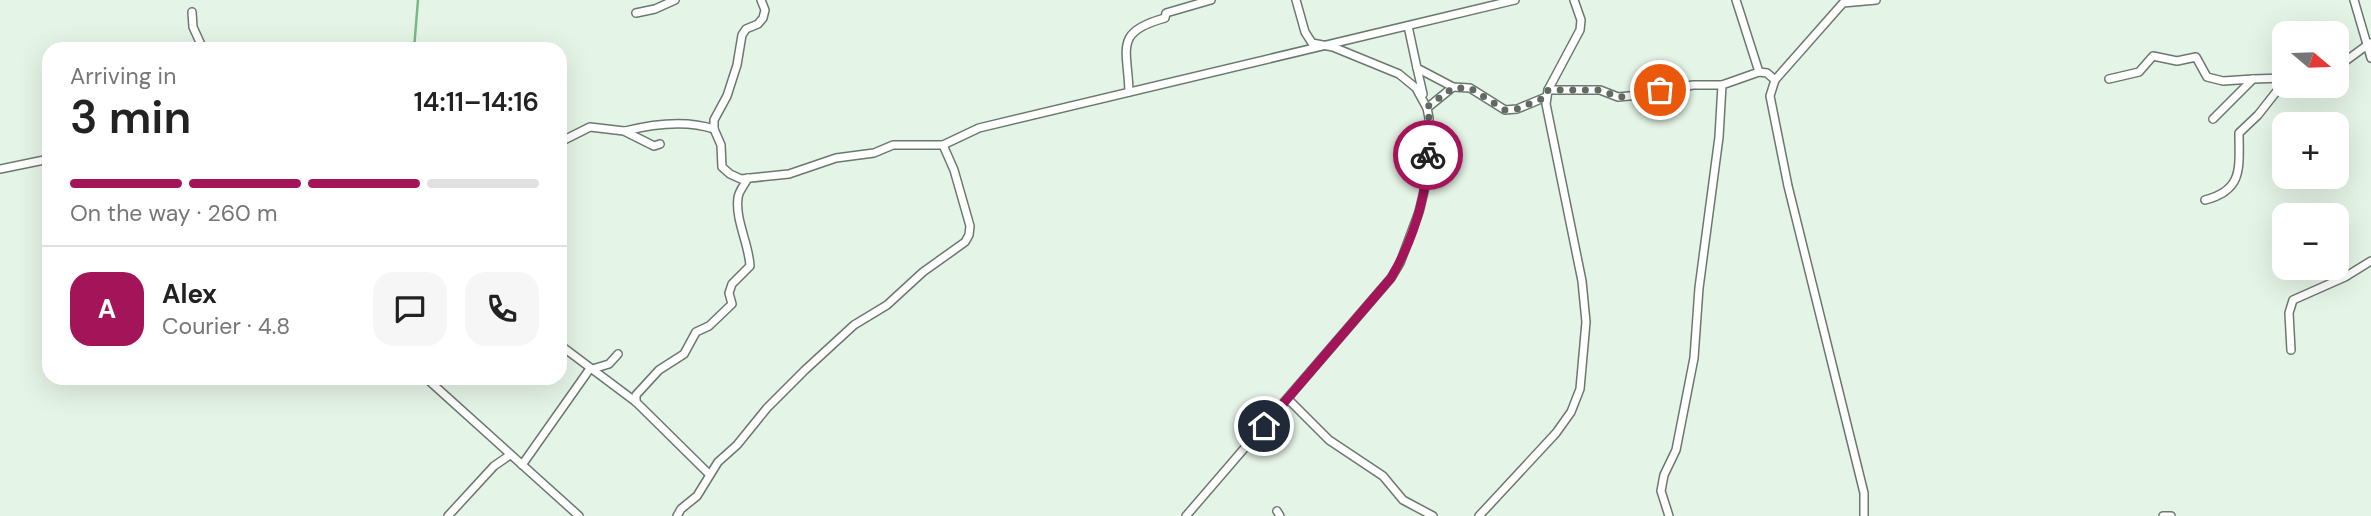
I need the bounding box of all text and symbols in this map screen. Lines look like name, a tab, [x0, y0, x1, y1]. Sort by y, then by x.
north arrow	[2272, 21, 2348, 98]
map controls	[2272, 21, 2349, 280]
pin	[1630, 60, 1690, 120]
text: Arriving in	[70, 61, 176, 91]
icon: bag	[1641, 71, 1679, 109]
text: 14:11–14:16	[414, 85, 539, 119]
text: 3 min	[70, 87, 191, 147]
button: +	[2272, 112, 2349, 189]
courier	[1393, 120, 1463, 190]
icon: bike	[1409, 136, 1447, 174]
text: On the way · 260 m	[70, 198, 277, 228]
button: −	[2272, 203, 2349, 280]
button: chat	[373, 272, 447, 346]
button: phone	[465, 272, 539, 346]
text: Alex	[162, 277, 217, 311]
text: A	[98, 292, 116, 326]
text: Courier · 4.8	[162, 311, 290, 341]
pin	[1234, 396, 1294, 456]
icon: home	[1245, 407, 1283, 445]

